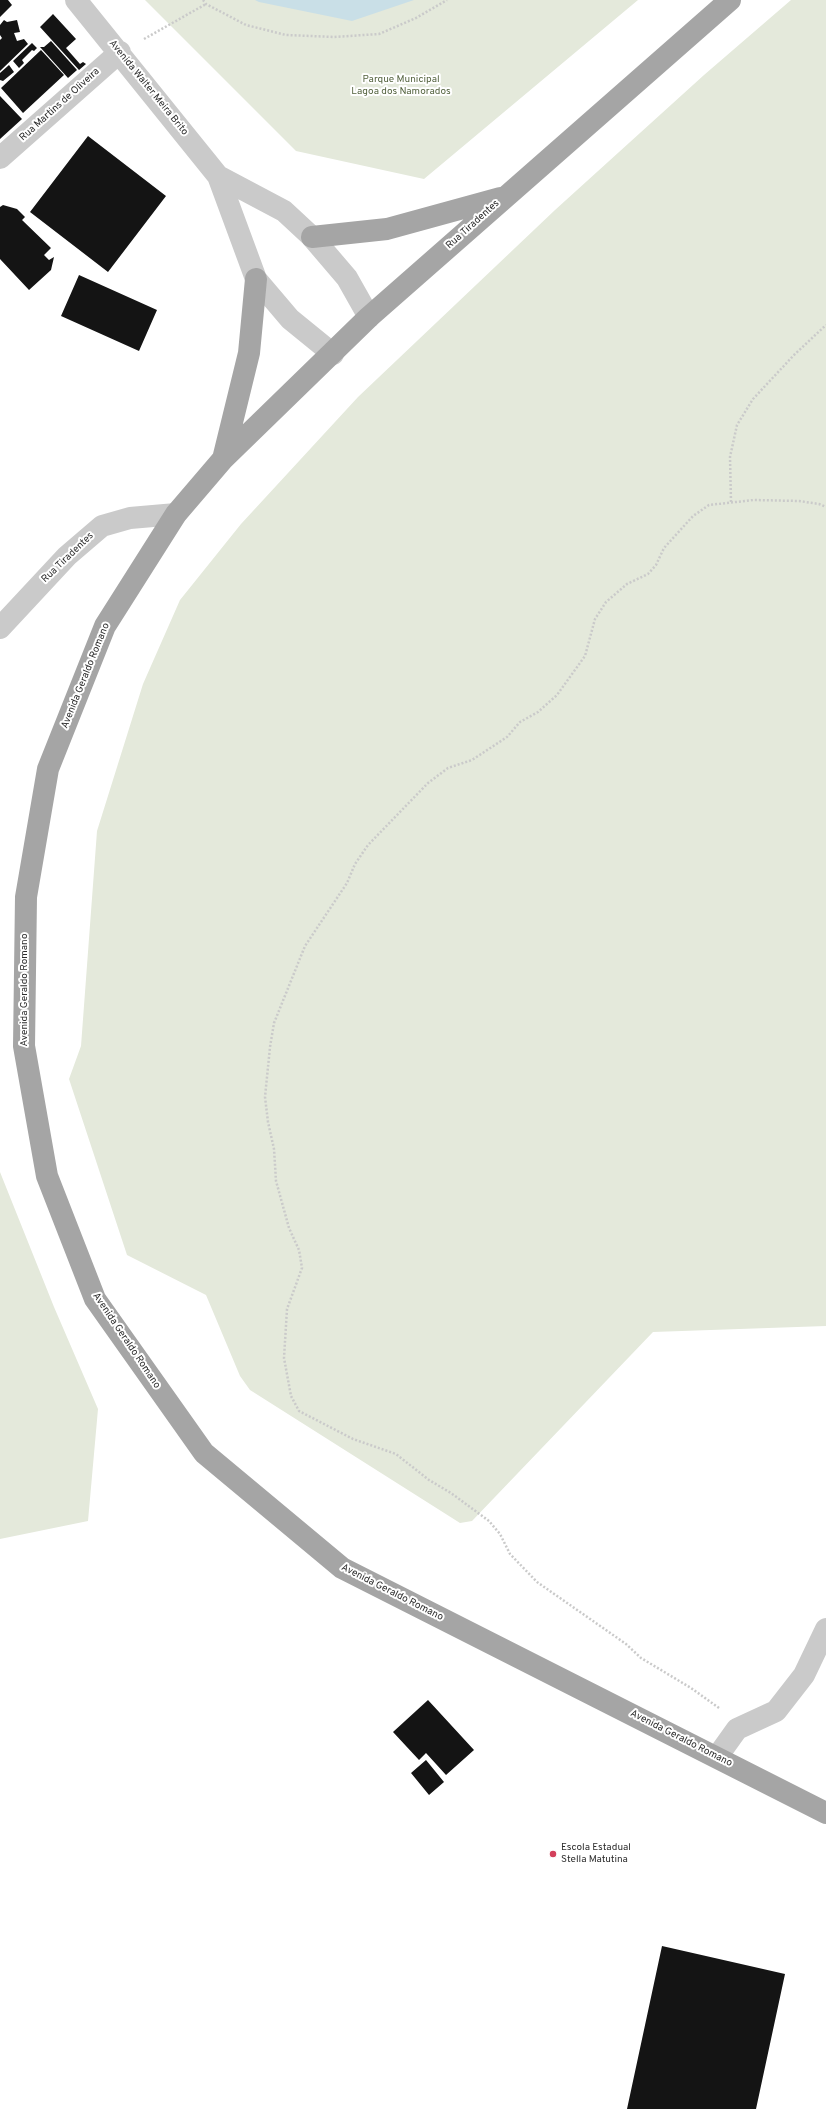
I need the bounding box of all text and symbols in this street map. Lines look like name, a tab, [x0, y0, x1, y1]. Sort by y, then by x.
street label: Avenida Walter Meira Brito	[106, 38, 190, 138]
street label: Rua Martins de Oliveira	[18, 66, 102, 144]
park label: Parque Municipal Lagoa dos Namorados	[351, 74, 451, 98]
street label: Rua Tiradentes	[444, 198, 502, 252]
street label: Rua Tiradentes	[40, 530, 96, 586]
street label: Avenida Geraldo Romano	[59, 621, 113, 731]
street label: Avenida Geraldo Romano	[19, 934, 31, 1046]
street label: Avenida Geraldo Romano	[89, 1291, 163, 1391]
street label: Avenida Geraldo Romano	[339, 1562, 445, 1624]
street label: Avenida Geraldo Romano	[628, 1708, 734, 1770]
place label: Escola Estadual Stella Matutina	[561, 1842, 631, 1866]
marker: Escola Estadual Stella Matutina	[548, 1849, 558, 1859]

